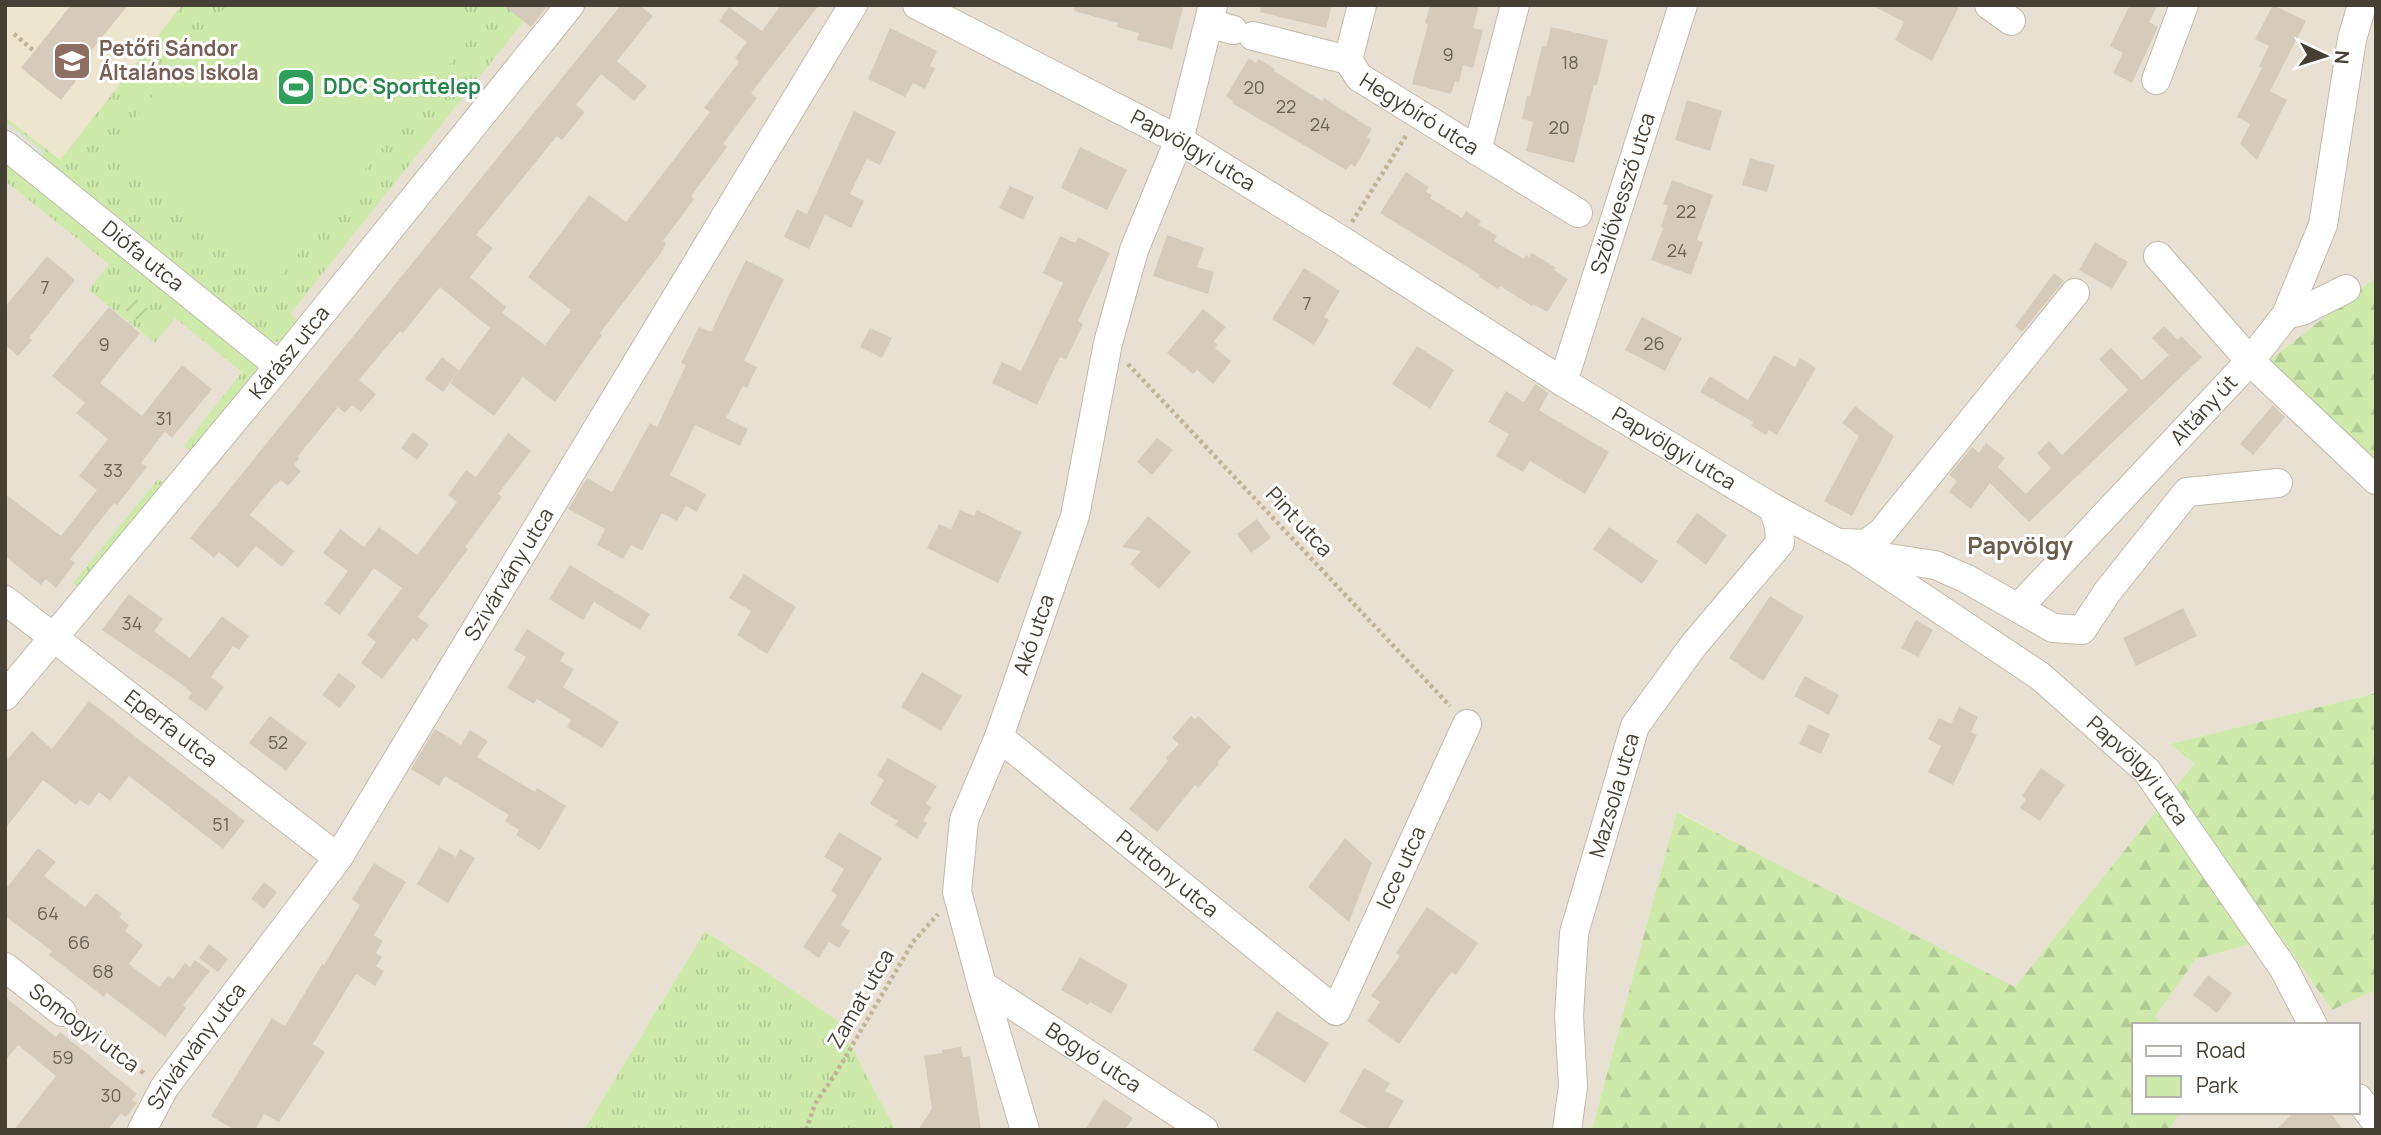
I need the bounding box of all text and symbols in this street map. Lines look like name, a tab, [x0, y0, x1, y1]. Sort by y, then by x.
north arrow	[2290, 21, 2360, 91]
place label: Petőfi Sándor Általános Iskola	[99, 34, 259, 86]
school or university icon: Petőfi Sándor Általános Iskola	[51, 40, 93, 82]
house number: 9	[1442, 42, 1454, 66]
text: N	[2329, 49, 2355, 65]
house number: 18	[1561, 50, 1579, 74]
sports icon: DDC Sporttelep	[275, 66, 317, 108]
street label: Hegybíró utca	[1355, 66, 1484, 161]
place label: DDC Sporttelep	[323, 72, 481, 100]
house number: 20	[1243, 75, 1265, 99]
house number: 22	[1276, 94, 1296, 118]
street label: Papvölgyi utca	[1126, 103, 1261, 197]
street label: Szőlővessző utca	[1583, 109, 1661, 277]
house number: 24	[1310, 112, 1330, 136]
house number: 20	[1548, 115, 1570, 139]
house number: 22	[1676, 199, 1696, 223]
street label: Diófa utca	[96, 214, 190, 297]
house number: 24	[1667, 238, 1687, 262]
house number: 7	[40, 275, 50, 299]
house number: 7	[1302, 291, 1312, 315]
street label: Kárász utca	[242, 299, 335, 405]
house number: 26	[1643, 331, 1665, 355]
house number: 9	[98, 332, 110, 356]
street label: Altány út	[2163, 368, 2243, 450]
street label: Papvölgyi utca	[1607, 400, 1742, 496]
house number: 31	[156, 406, 172, 430]
house number: 33	[103, 458, 123, 482]
street label: Pint utca	[1260, 480, 1339, 562]
street label: Szivárvány utca	[457, 502, 559, 646]
district label: Papvölgy	[1967, 528, 2073, 561]
street label: Akó utca	[1006, 590, 1060, 679]
house number: 34	[122, 611, 142, 635]
street label: Eperfa utca	[119, 683, 224, 773]
street label: Papvölgyi utca	[2081, 709, 2195, 831]
house number: 52	[268, 730, 288, 754]
street label: Mazsola utca	[1582, 730, 1645, 861]
house number: 51	[212, 812, 230, 836]
street label: Icce utca	[1370, 821, 1432, 913]
street label: Puttony utca	[1111, 823, 1225, 923]
house number: 64	[37, 901, 59, 925]
house number: 66	[68, 930, 90, 954]
street label: Zamat utca	[820, 944, 900, 1053]
house number: 68	[92, 959, 114, 983]
street label: Somogyi utca	[24, 976, 146, 1078]
street label: Szivárvány utca	[140, 977, 252, 1114]
street label: Bogyó utca	[1041, 1015, 1147, 1098]
legend	[2132, 1023, 2360, 1114]
text: Road	[2196, 1036, 2246, 1064]
house number: 59	[52, 1045, 74, 1069]
text: Park	[2196, 1071, 2238, 1099]
house number: 30	[101, 1083, 121, 1107]

